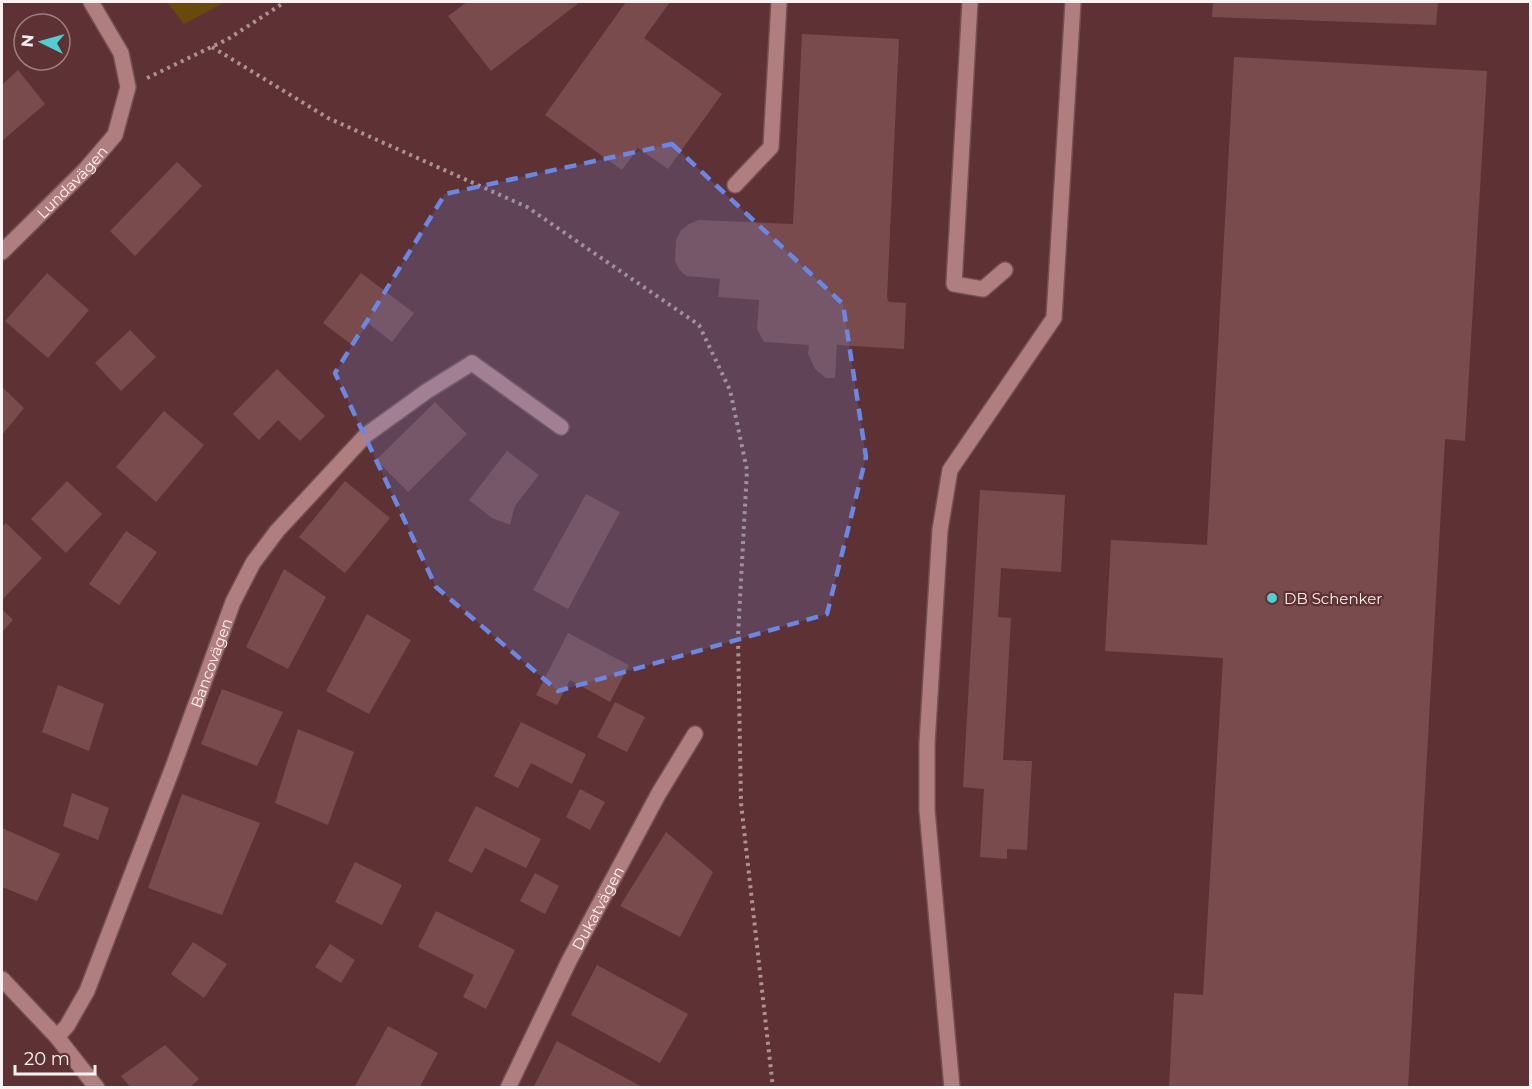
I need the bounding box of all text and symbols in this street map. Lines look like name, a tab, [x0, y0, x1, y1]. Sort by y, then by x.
north arrow	[12, 12, 72, 72]
text: N	[18, 33, 38, 48]
street label: Lundavägen	[32, 142, 111, 222]
place label: DB Schenker	[1284, 589, 1382, 608]
marker: DB Schenker	[1265, 591, 1279, 605]
street label: Bancovägen	[186, 615, 236, 710]
street label: Dukatvägen	[567, 863, 628, 953]
scale bar	[15, 1038, 94, 1076]
text: 20 m	[24, 1048, 70, 1070]

